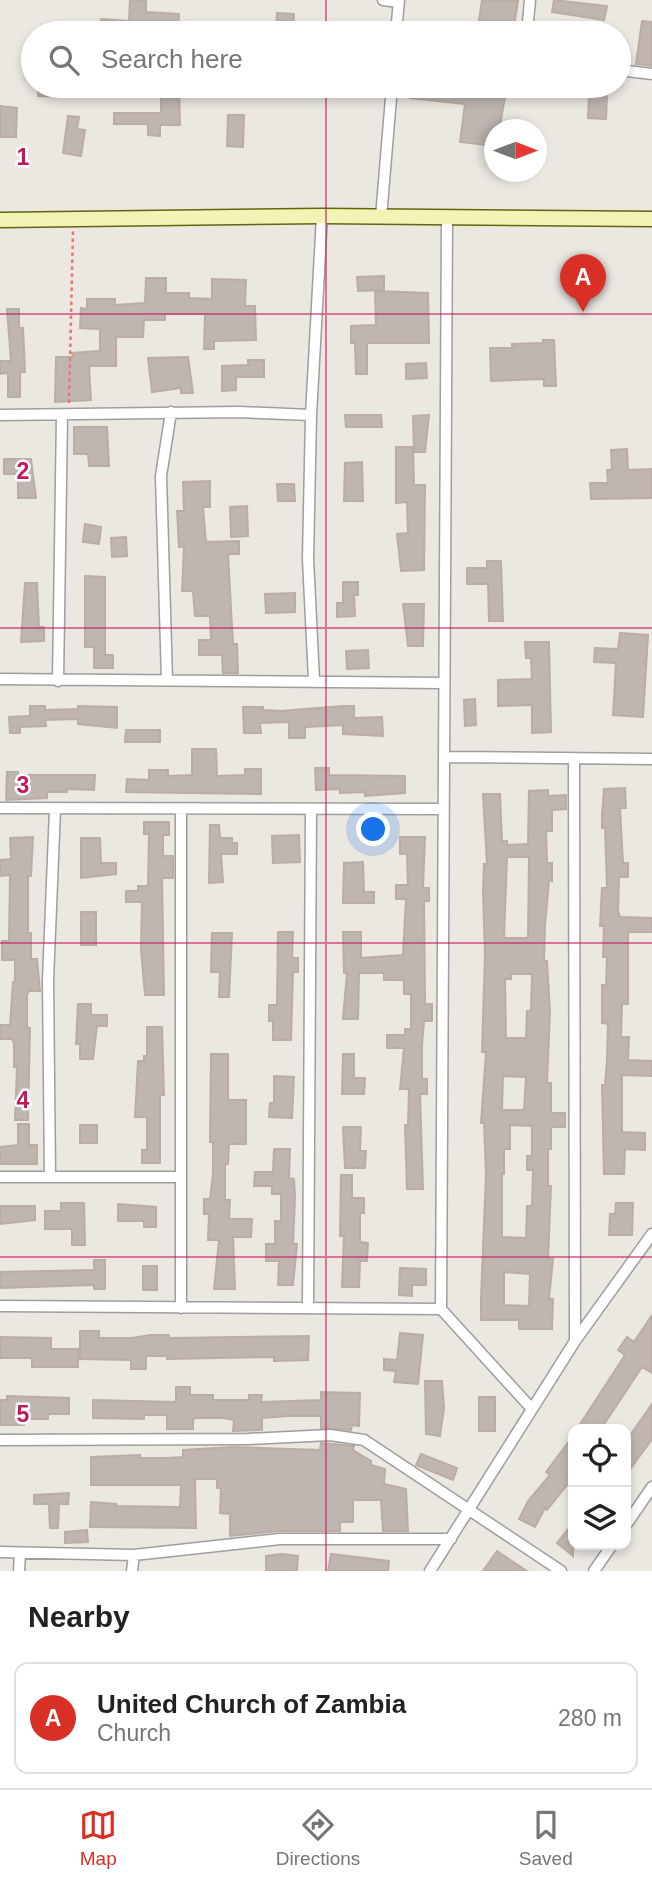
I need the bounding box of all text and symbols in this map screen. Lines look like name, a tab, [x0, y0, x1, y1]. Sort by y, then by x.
search box	[21, 21, 631, 98]
icon: search	[45, 41, 83, 79]
text: Search here	[101, 44, 243, 74]
north arrow	[484, 119, 547, 182]
text: 1	[17, 144, 30, 170]
pin: A	[560, 254, 606, 312]
text: 2	[17, 458, 29, 484]
text: 3	[17, 772, 29, 798]
your location	[356, 812, 390, 846]
text: 4	[17, 1087, 30, 1113]
text: 5	[17, 1401, 30, 1427]
map controls	[568, 1424, 631, 1550]
button: locate	[568, 1424, 631, 1487]
button: layers	[568, 1487, 631, 1550]
text: Nearby	[28, 1600, 130, 1633]
text: United Church of Zambia	[97, 1689, 406, 1719]
text: A	[45, 1705, 61, 1731]
text: 280 m	[558, 1705, 622, 1731]
text: Church	[97, 1720, 171, 1746]
tab: Map	[79, 1806, 117, 1870]
tab: Directions	[276, 1806, 360, 1870]
tab: Saved	[519, 1806, 573, 1870]

